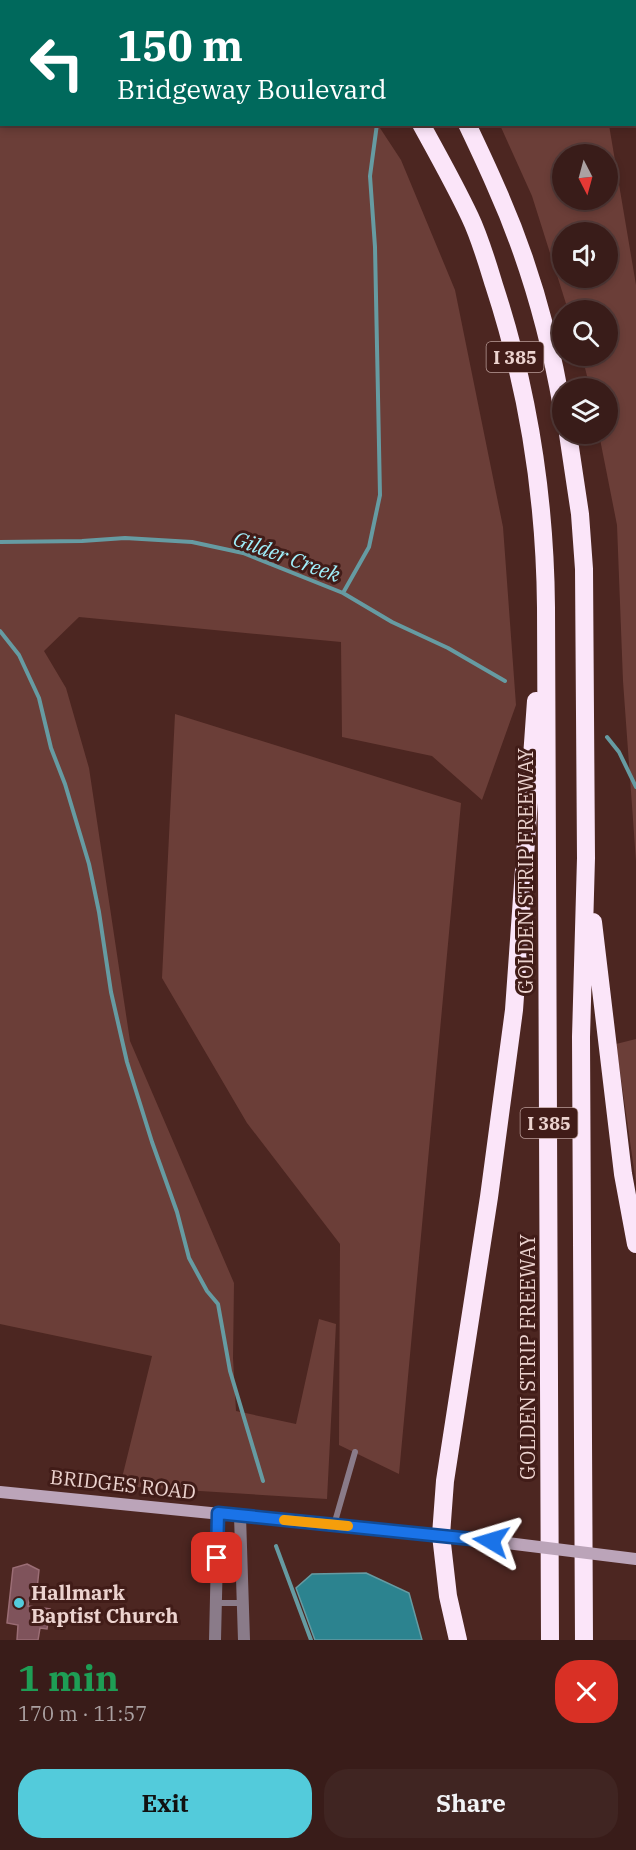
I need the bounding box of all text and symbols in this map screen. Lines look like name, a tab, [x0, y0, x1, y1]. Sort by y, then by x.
text: 150 m	[117, 18, 243, 73]
icon: left	[18, 24, 96, 102]
text: Bridgeway Boulevard	[117, 71, 387, 106]
north arrow	[552, 144, 618, 210]
map controls	[552, 144, 618, 444]
button: sound	[552, 222, 618, 288]
button: search	[552, 300, 618, 366]
road number: I 385	[486, 342, 544, 372]
button: layers	[552, 378, 618, 444]
water label: Gilder Creek	[230, 524, 345, 589]
street label: GOLDEN STRIP FREEWAY	[512, 748, 539, 994]
road number: I 385	[520, 1108, 578, 1138]
street label: GOLDEN STRIP FREEWAY	[514, 1234, 541, 1480]
street label: BRIDGES ROAD	[49, 1463, 197, 1505]
position arrow	[459, 1509, 523, 1573]
pin	[191, 1532, 242, 1583]
icon: arrive	[200, 1541, 233, 1574]
place label: Hallmark Baptist Church	[31, 1579, 178, 1629]
marker: Hallmark Baptist Church	[12, 1596, 26, 1610]
text: 1 min	[18, 1654, 119, 1701]
button: close	[555, 1660, 618, 1723]
text: 170 m · 11:57	[18, 1700, 147, 1727]
button: Exit	[18, 1769, 312, 1838]
button: Share	[324, 1769, 618, 1838]

